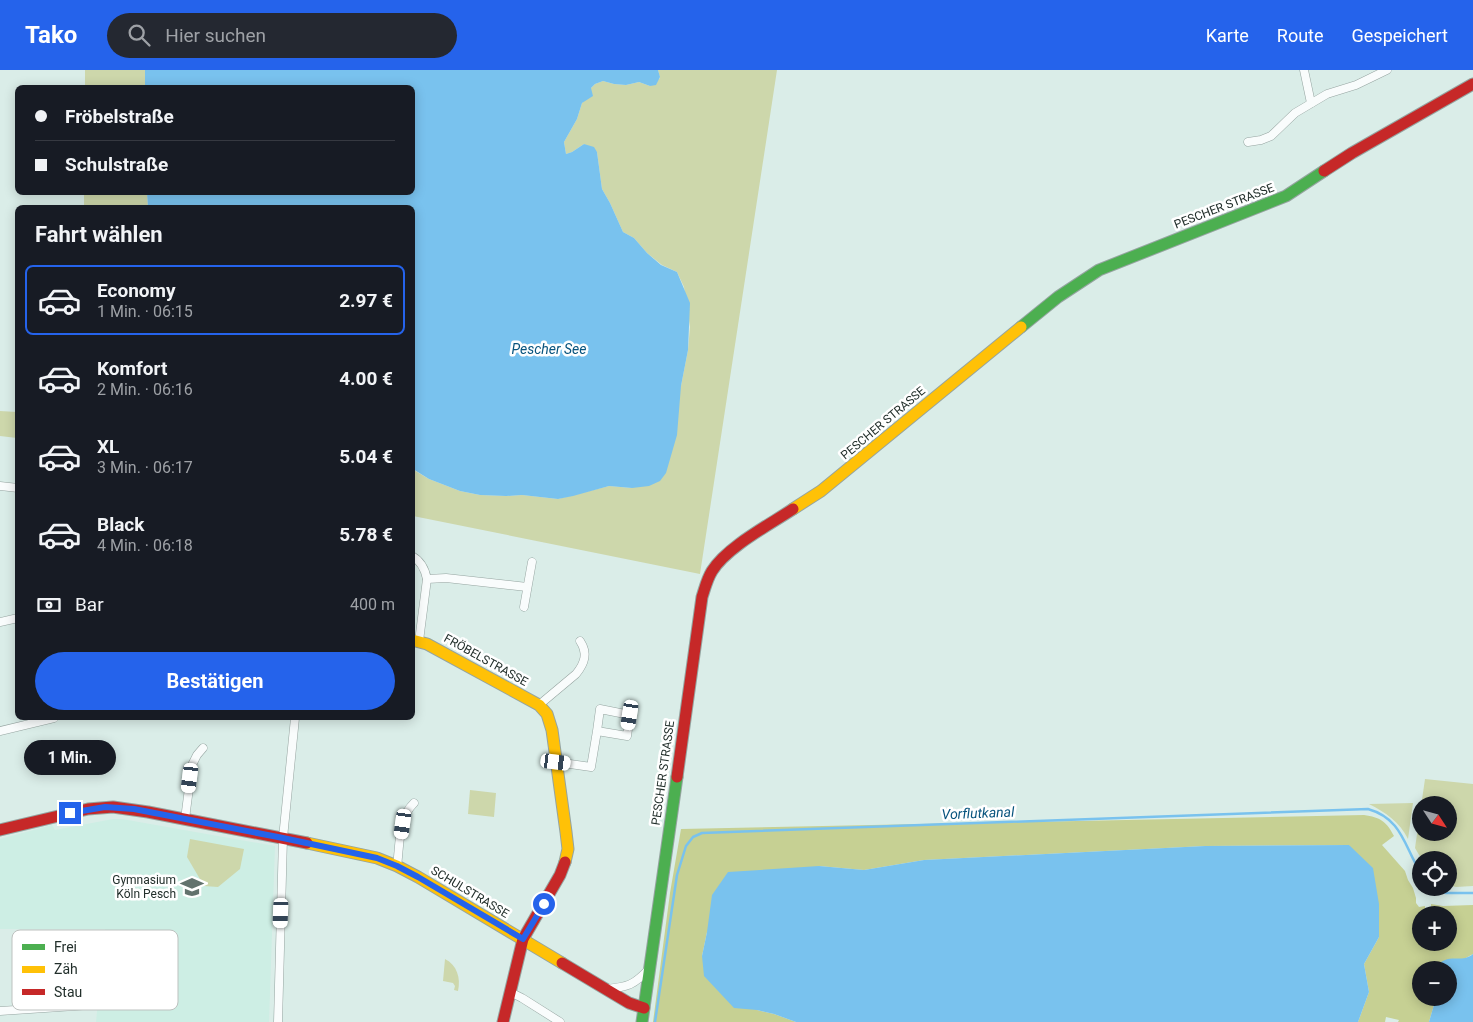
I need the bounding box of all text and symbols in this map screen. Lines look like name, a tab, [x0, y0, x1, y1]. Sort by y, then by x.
search box	[107, 13, 457, 58]
text: Tako	[25, 21, 77, 49]
icon: search	[125, 21, 153, 49]
text: Hier suchen	[165, 24, 266, 47]
text: Karte	[1206, 25, 1249, 46]
text: Route	[1277, 25, 1324, 46]
text: Gespeichert	[1352, 25, 1448, 46]
text: Fröbelstraße	[65, 105, 174, 128]
text: Schulstraße	[65, 153, 168, 176]
street label: PESCHER STRASSE	[1172, 180, 1276, 231]
text: Fahrt wählen	[35, 222, 163, 247]
icon: car	[37, 278, 82, 323]
text: Economy	[97, 279, 176, 302]
text: 2.97 €	[339, 289, 393, 312]
text: 1 Min. · 06:15	[97, 302, 193, 321]
water label: Pescher See	[512, 341, 586, 357]
icon: car	[37, 356, 82, 401]
text: Komfort	[97, 357, 167, 380]
text: 4.00 €	[339, 367, 393, 390]
text: 2 Min. · 06:16	[97, 380, 193, 399]
street label: PESCHER STRASSE	[838, 384, 928, 462]
icon: car	[37, 434, 82, 479]
text: XL	[97, 435, 119, 458]
text: 5.04 €	[339, 445, 393, 468]
text: 3 Min. · 06:17	[97, 458, 193, 477]
icon: car	[37, 512, 82, 557]
text: Black	[97, 513, 144, 536]
text: 5.78 €	[339, 523, 393, 546]
text: 4 Min. · 06:18	[97, 536, 193, 555]
icon: cash	[35, 591, 63, 619]
text: Bar	[75, 593, 104, 616]
text: 400 m	[350, 595, 395, 614]
street label: FRÖBELSTRASSE	[442, 630, 531, 689]
button: Bestätigen	[35, 652, 395, 710]
car	[620, 699, 639, 731]
street label: PESCHER STRASSE	[649, 720, 677, 826]
callout: 1 Min.	[24, 740, 116, 776]
text: 1 Min.	[47, 748, 93, 767]
car	[540, 753, 571, 771]
car	[180, 762, 199, 794]
north arrow	[1412, 796, 1458, 841]
map controls	[1412, 796, 1457, 1006]
route end	[59, 802, 81, 824]
water label: Vorflutkanal	[941, 804, 1015, 822]
car	[393, 808, 412, 840]
button: locate	[1412, 851, 1457, 896]
street label: SCHULSTRASSE	[429, 863, 512, 921]
place label: Gymnasium Köln Pesch	[112, 873, 176, 901]
school or university icon: Gymnasium Köln Pesch	[179, 874, 205, 900]
route start	[533, 893, 555, 915]
car	[272, 898, 289, 928]
button: +	[1412, 906, 1457, 951]
legend	[12, 930, 178, 1010]
text: Frei	[54, 939, 77, 955]
text: Zäh	[54, 961, 78, 977]
button: −	[1412, 961, 1457, 1006]
text: Stau	[54, 984, 82, 1000]

